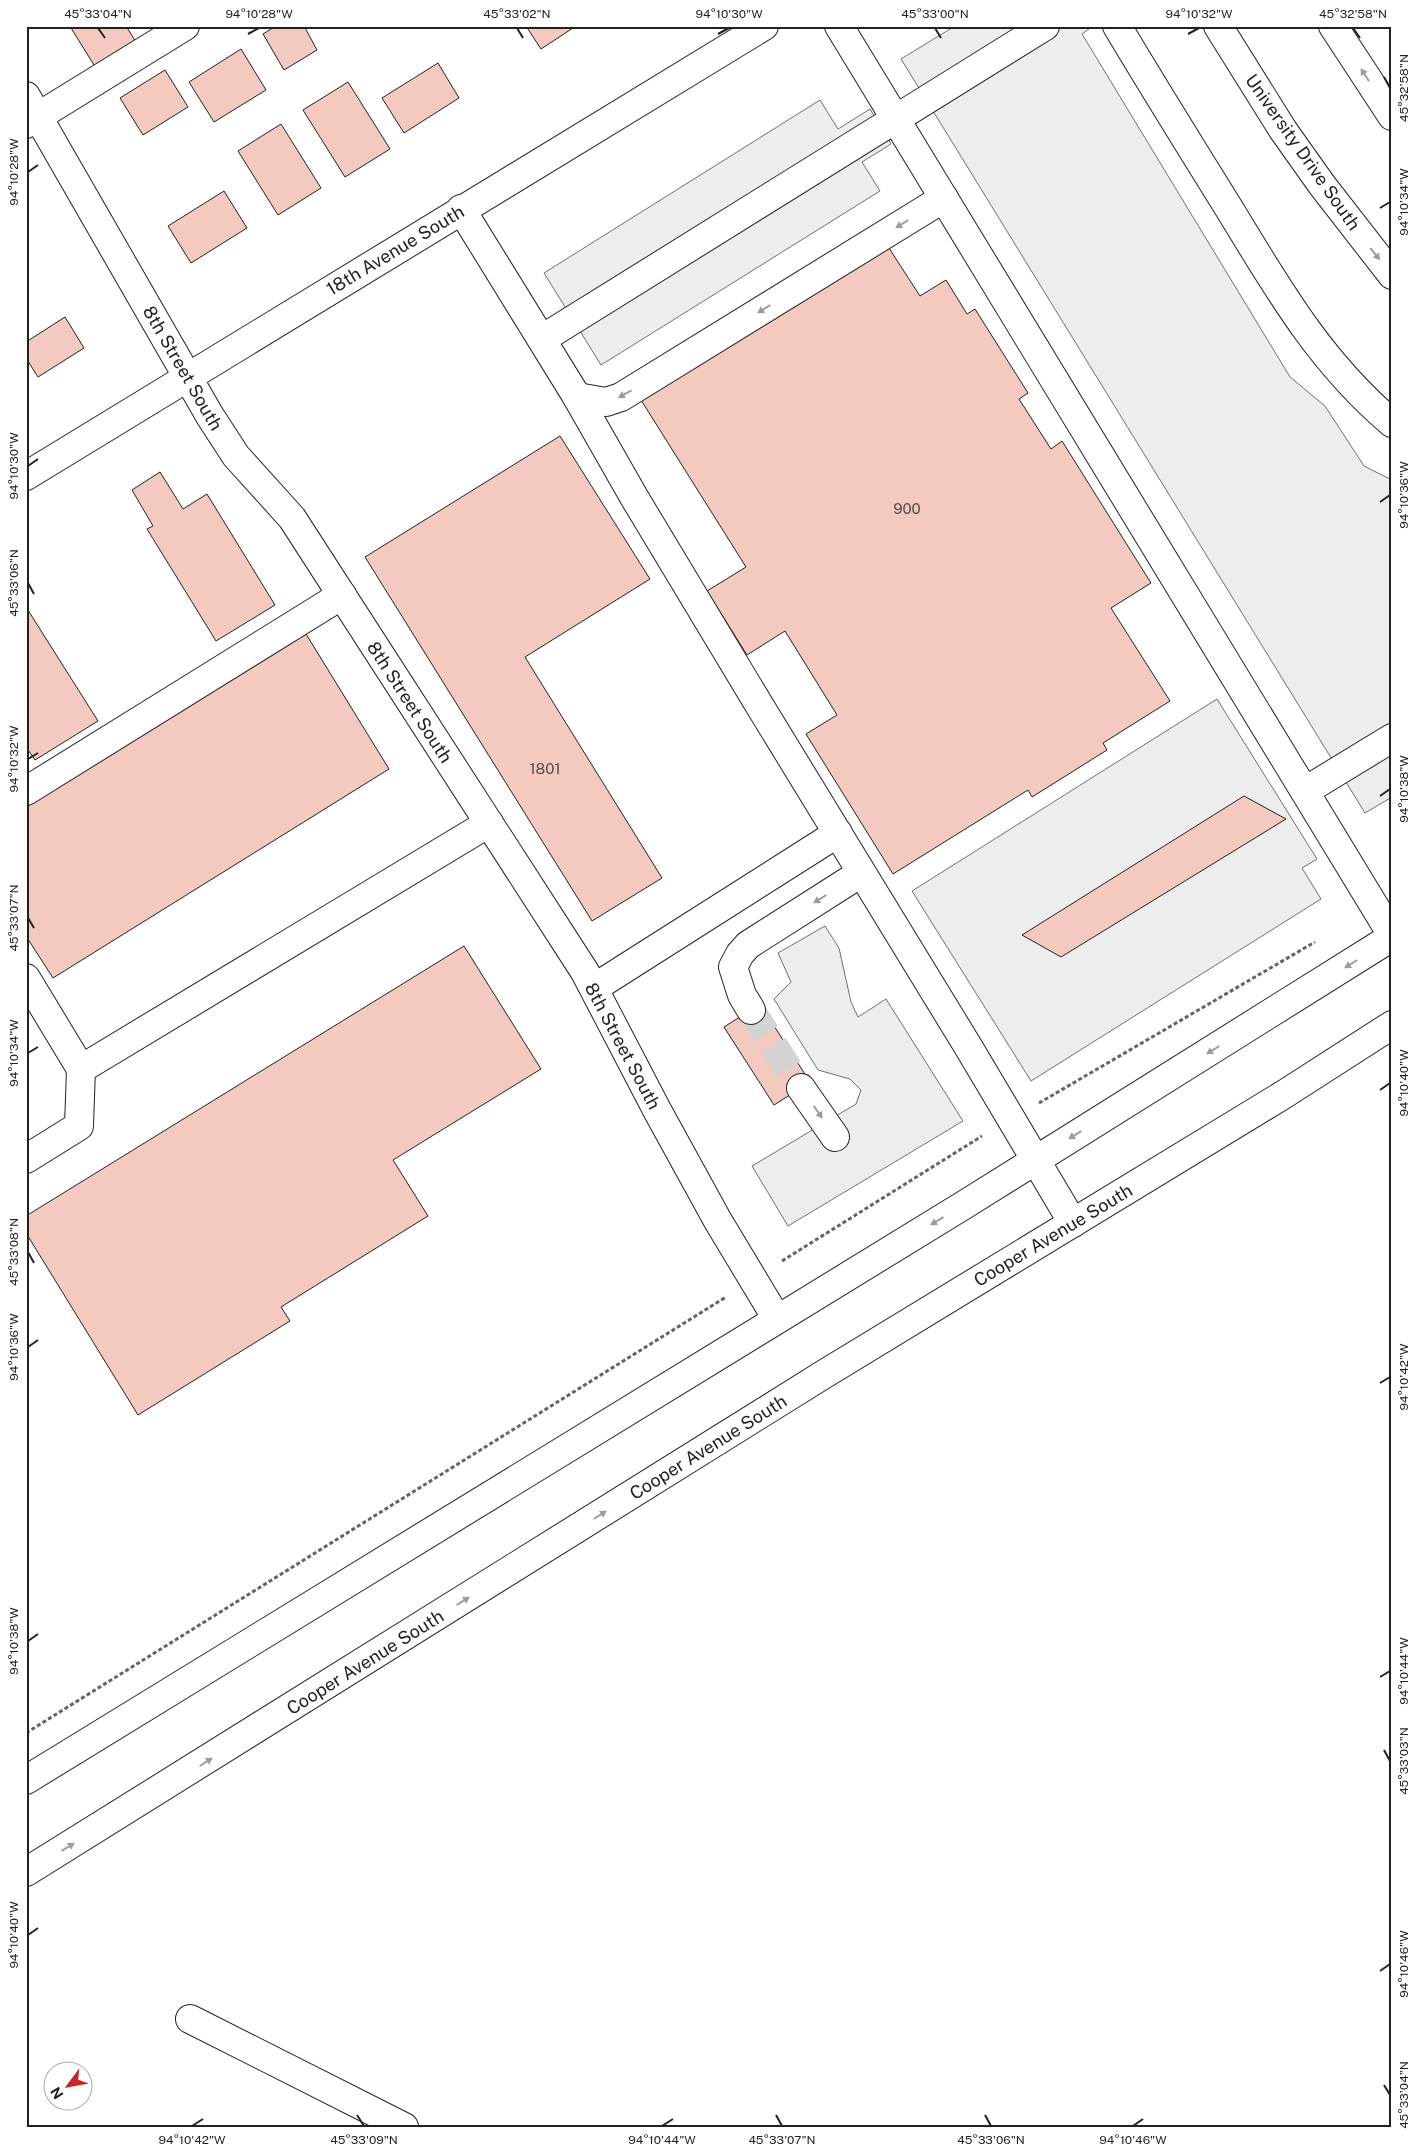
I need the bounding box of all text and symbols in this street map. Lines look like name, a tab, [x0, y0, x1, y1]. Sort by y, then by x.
text: 45°33'04"N	[64, 7, 132, 21]
text: 94°10'28"W	[225, 7, 293, 21]
text: 45°33'02"N	[483, 7, 551, 21]
text: 94°10'30"W	[695, 7, 763, 21]
text: 45°33'00"N	[901, 7, 969, 21]
text: 94°10'32"W	[1165, 7, 1233, 21]
text: 45°32'58"N	[1319, 7, 1387, 21]
text: 45°32'58"N	[1397, 54, 1411, 122]
one-way arrow	[1360, 69, 1370, 82]
street label: University Drive South	[1241, 70, 1365, 234]
text: 94°10'28"W	[7, 138, 21, 206]
text: 94°10'34"W	[1397, 168, 1411, 236]
street label: 18th Avenue South	[322, 201, 468, 299]
one-way arrow	[896, 219, 909, 228]
one-way arrow	[1369, 247, 1380, 260]
street label: 8th Street South	[139, 302, 227, 434]
one-way arrow	[757, 304, 770, 314]
one-way arrow	[618, 390, 632, 398]
text: 94°10'30"W	[7, 432, 21, 500]
text: 94°10'36"W	[1397, 461, 1411, 529]
house number: 900	[893, 500, 921, 517]
text: 45°33'06"N	[7, 549, 21, 617]
street label: 8th Street South	[363, 637, 457, 767]
text: 94°10'32"W	[7, 725, 21, 793]
text: 94°10'38"W	[1397, 755, 1411, 823]
house number: 1801	[529, 760, 561, 777]
text: 45°33'07"N	[7, 884, 21, 952]
one-way arrow	[814, 894, 827, 903]
one-way arrow	[1344, 959, 1357, 968]
street label: 8th Street South	[581, 979, 665, 1113]
text: 94°10'34"W	[7, 1019, 21, 1087]
one-way arrow	[1206, 1045, 1219, 1054]
text: 94°10'40"W	[1397, 1049, 1411, 1117]
one-way arrow	[813, 1105, 823, 1119]
one-way arrow	[1068, 1131, 1081, 1140]
street label: Cooper Avenue South	[970, 1179, 1136, 1291]
one-way arrow	[930, 1217, 943, 1226]
text: 45°33'08"N	[7, 1218, 21, 1286]
text: 94°10'36"W	[7, 1313, 21, 1381]
text: 94°10'42"W	[1397, 1343, 1411, 1411]
street label: Cooper Avenue South	[626, 1390, 790, 1504]
one-way arrow	[594, 1510, 607, 1519]
one-way arrow	[456, 1596, 469, 1606]
street label: Cooper Avenue South	[283, 1605, 447, 1719]
text: 94°10'38"W	[7, 1607, 21, 1675]
text: 94°10'44"W	[1397, 1637, 1411, 1705]
text: 45°33'03"N	[1397, 1727, 1411, 1795]
one-way arrow	[200, 1757, 213, 1766]
one-way arrow	[61, 1842, 74, 1852]
text: 94°10'40"W	[7, 1901, 21, 1969]
text: 94°10'46"W	[1397, 1930, 1411, 1998]
north arrow	[42, 2060, 92, 2110]
text: 45°33'04"N	[1397, 2061, 1411, 2129]
text: N	[47, 2084, 67, 2102]
text: 94°10'42"W	[158, 2133, 226, 2147]
text: 45°33'09"N	[330, 2133, 398, 2147]
text: 94°10'44"W	[628, 2133, 696, 2147]
text: 45°33'07"N	[748, 2133, 816, 2147]
text: 45°33'06"N	[957, 2133, 1025, 2147]
text: 94°10'46"W	[1099, 2133, 1167, 2147]

